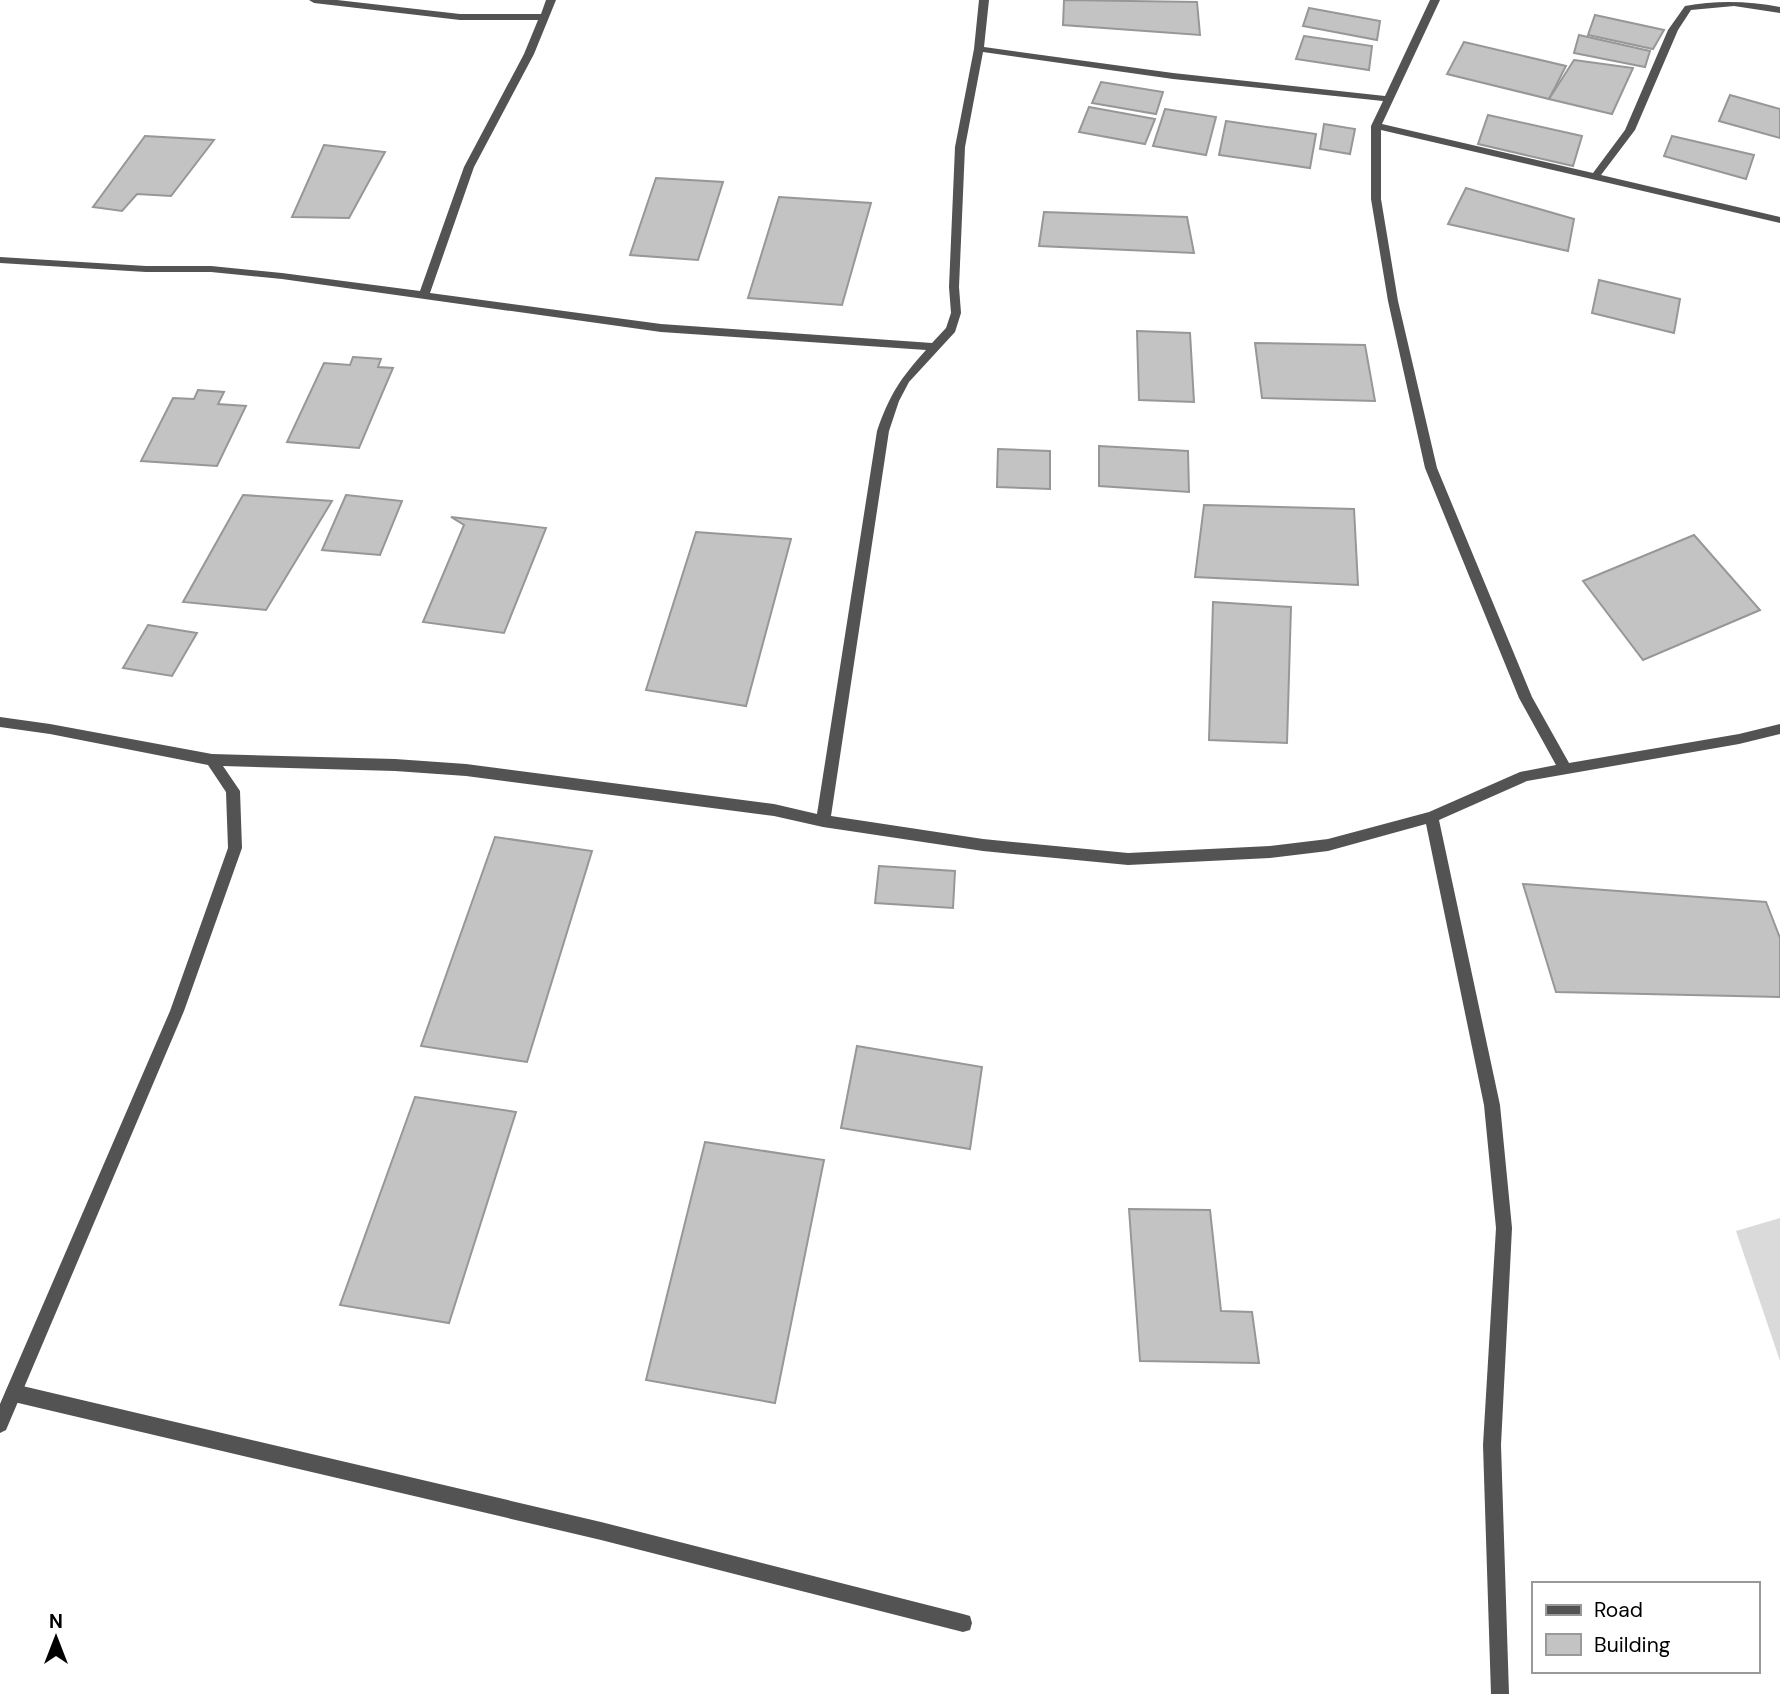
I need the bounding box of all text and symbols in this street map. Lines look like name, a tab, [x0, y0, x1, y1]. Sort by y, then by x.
legend	[1532, 1582, 1759, 1673]
text: Road	[1594, 1596, 1643, 1624]
north arrow	[21, 1603, 91, 1673]
text: N	[49, 1609, 63, 1634]
text: Building	[1594, 1631, 1671, 1659]

